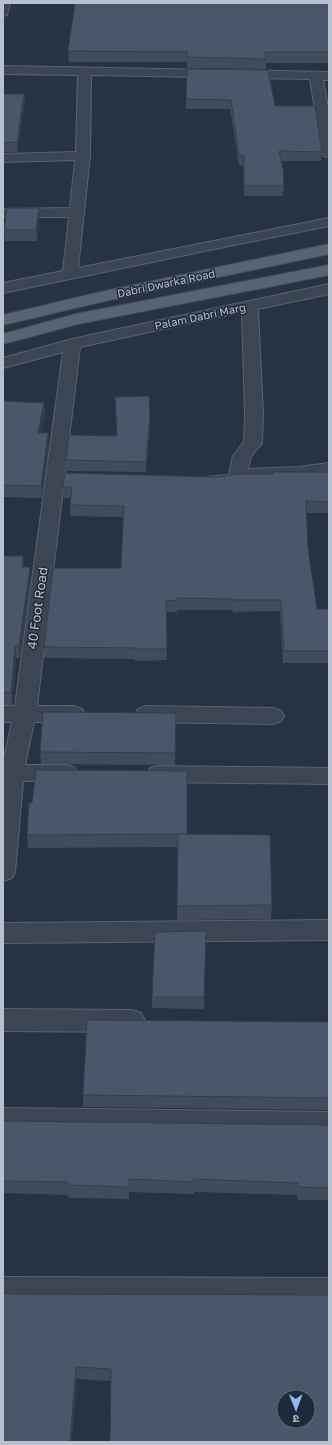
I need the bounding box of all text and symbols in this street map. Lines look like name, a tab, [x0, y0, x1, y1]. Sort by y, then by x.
street label: Dabri Dwarka Road	[116, 266, 216, 300]
street label: Palam Dabri Marg	[153, 300, 247, 332]
street label: 40 Foot Road	[23, 566, 51, 650]
north arrow	[276, 1389, 316, 1429]
text: उ	[292, 1413, 300, 1426]

